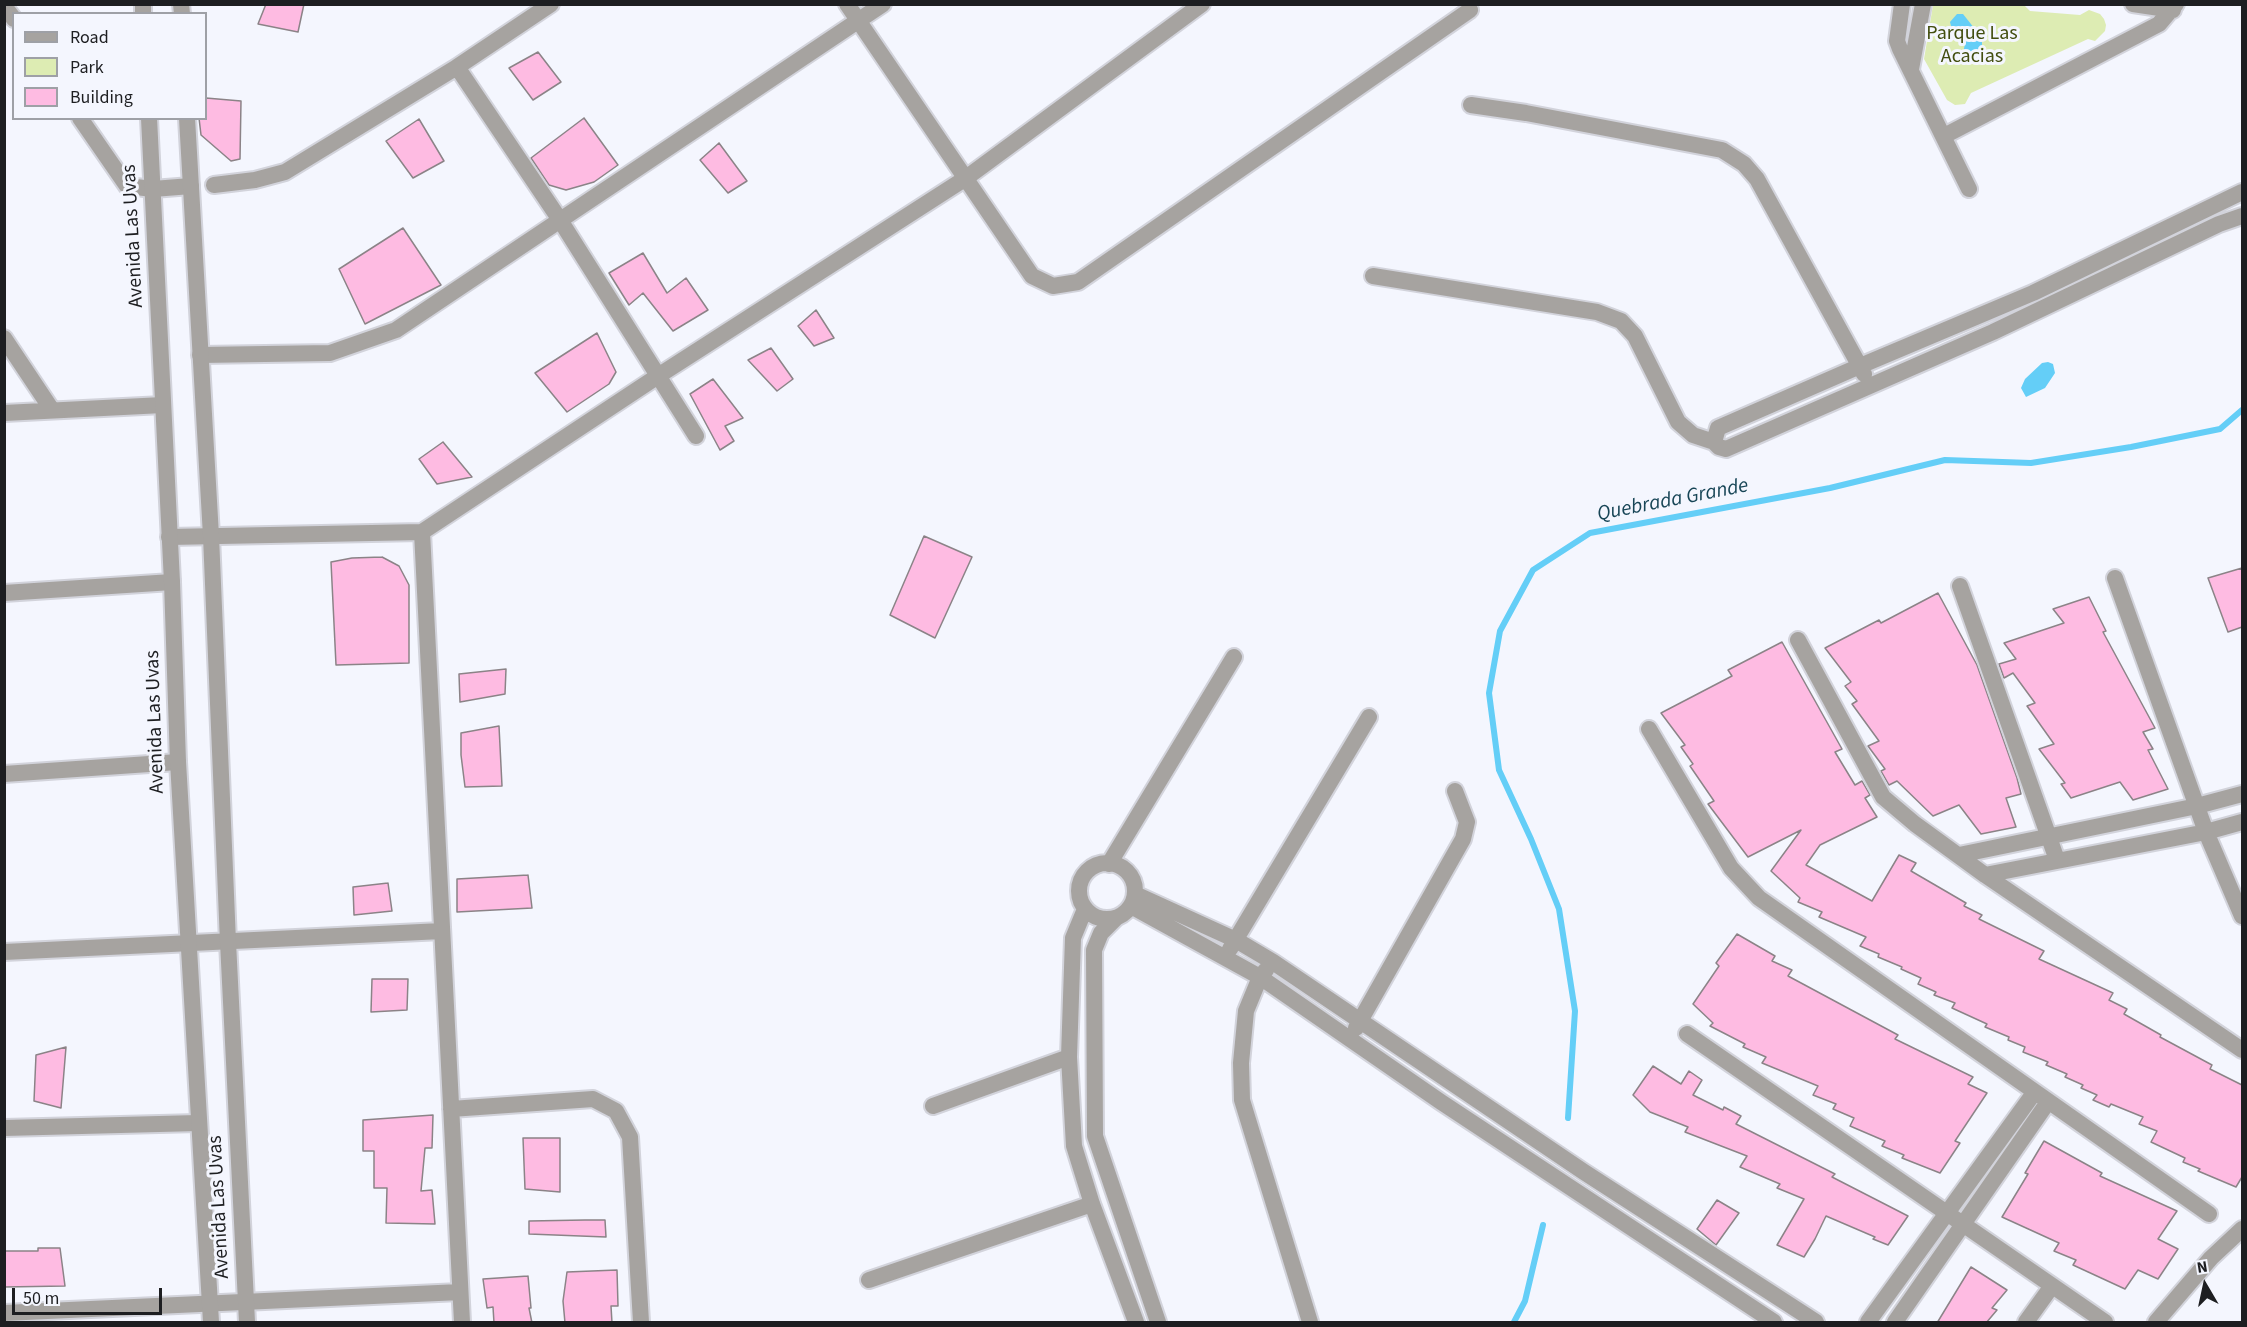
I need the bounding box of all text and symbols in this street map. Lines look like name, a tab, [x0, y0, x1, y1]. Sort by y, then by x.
legend	[12, 12, 207, 120]
park label: Parque Las Acacias	[1926, 23, 2018, 70]
text: Road	[70, 25, 109, 50]
text: Park	[70, 55, 104, 80]
text: Building	[70, 85, 133, 110]
street label: Avenida Las Uvas	[118, 164, 150, 308]
water label: Quebrada Grande	[1595, 474, 1751, 528]
street label: Avenida Las Uvas	[142, 650, 170, 794]
street label: Avenida Las Uvas	[204, 1135, 236, 1279]
north arrow	[2175, 1255, 2235, 1315]
text: N	[2195, 1256, 2209, 1279]
scale bar	[15, 1276, 165, 1314]
text: 50 m	[23, 1286, 59, 1311]

